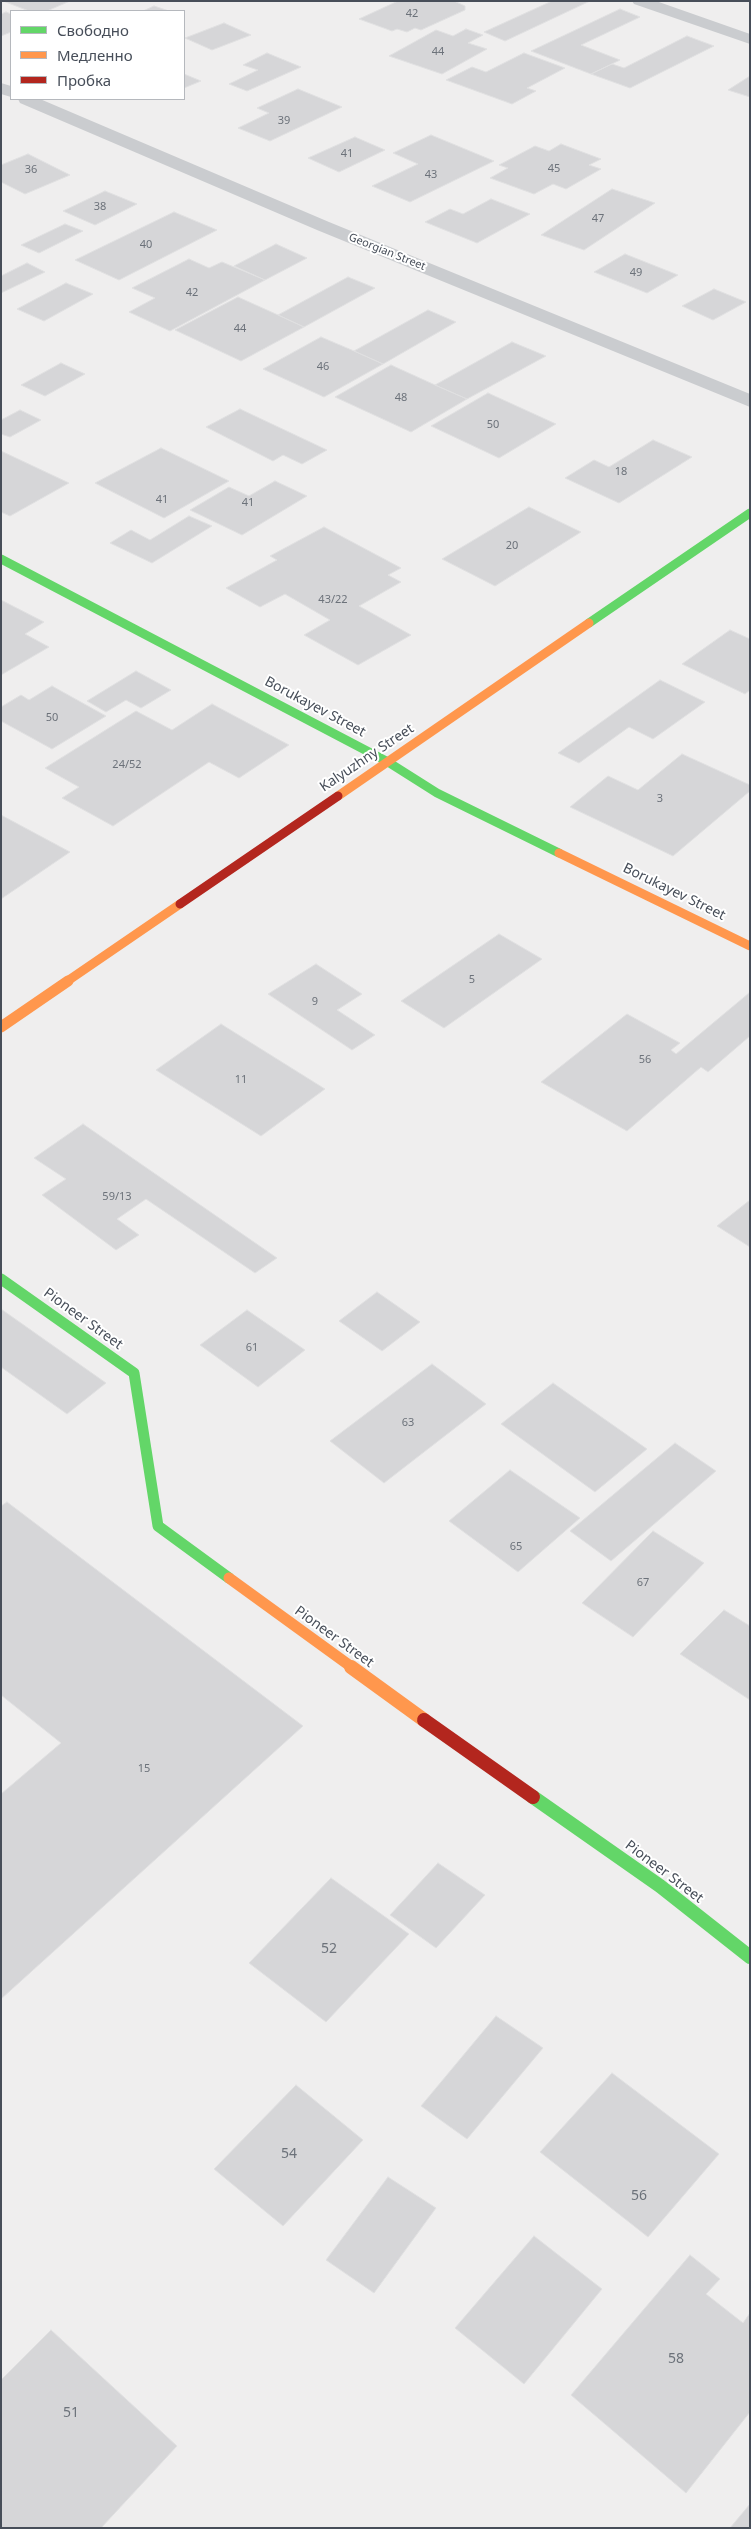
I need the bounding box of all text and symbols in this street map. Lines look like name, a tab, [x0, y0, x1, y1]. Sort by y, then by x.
house number: 42	[406, 7, 418, 21]
legend	[10, 10, 185, 100]
text: Свободно	[57, 20, 129, 40]
text: Медленно	[57, 45, 133, 65]
house number: 44	[432, 45, 444, 59]
text: Пробка	[57, 70, 111, 90]
house number: 39	[278, 114, 290, 128]
house number: 41	[341, 147, 353, 161]
house number: 45	[548, 162, 560, 176]
house number: 36	[25, 163, 37, 177]
house number: 43	[425, 168, 437, 182]
house number: 38	[94, 200, 106, 214]
house number: 47	[592, 212, 604, 226]
street label: Georgian Street	[347, 231, 427, 273]
house number: 40	[140, 238, 152, 252]
house number: 49	[630, 266, 642, 280]
house number: 42	[186, 286, 198, 300]
house number: 44	[234, 322, 246, 336]
house number: 46	[317, 360, 329, 374]
house number: 48	[395, 391, 407, 405]
house number: 50	[487, 418, 499, 432]
house number: 18	[615, 465, 627, 479]
house number: 41	[156, 493, 168, 507]
house number: 41	[242, 496, 254, 510]
house number: 20	[506, 539, 518, 553]
house number: 43/22	[318, 593, 348, 607]
street label: Borukayev Street	[262, 673, 368, 741]
house number: 50	[46, 711, 58, 725]
street label: Kalyuzhny Street	[317, 720, 417, 796]
house number: 24/52	[112, 758, 142, 772]
house number: 3	[657, 792, 663, 806]
street label: Borukayev Street	[620, 860, 728, 924]
house number: 5	[469, 973, 475, 987]
house number: 9	[312, 995, 318, 1009]
house number: 56	[639, 1053, 651, 1067]
house number: 11	[235, 1073, 247, 1087]
house number: 59/13	[102, 1190, 132, 1204]
street label: Pioneer Street	[40, 1285, 126, 1353]
house number: 61	[246, 1341, 258, 1355]
house number: 63	[402, 1416, 414, 1430]
house number: 65	[510, 1540, 522, 1554]
house number: 67	[637, 1576, 649, 1590]
street label: Pioneer Street	[291, 1603, 377, 1671]
house number: 15	[138, 1762, 150, 1776]
street label: Pioneer Street	[622, 1837, 706, 1907]
house number: 52	[321, 1941, 337, 1957]
house number: 54	[281, 2146, 297, 2162]
house number: 56	[631, 2188, 647, 2204]
house number: 58	[668, 2351, 684, 2367]
house number: 51	[63, 2405, 79, 2421]

